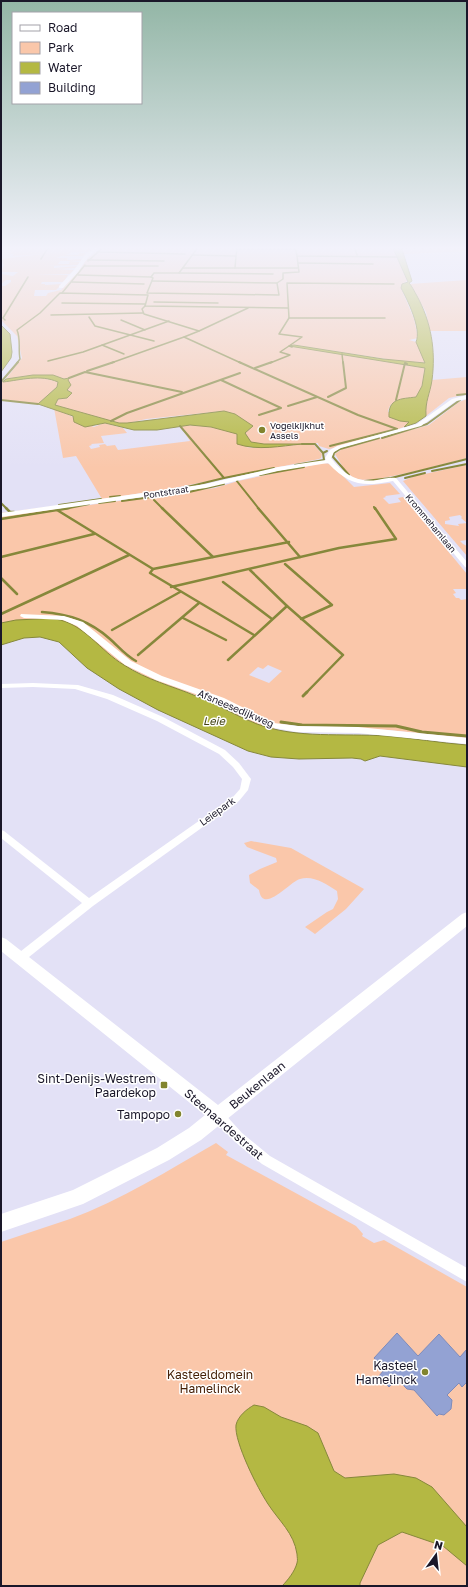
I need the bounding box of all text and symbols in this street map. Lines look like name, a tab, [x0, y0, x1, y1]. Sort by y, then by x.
legend	[12, 12, 142, 104]
text: Road	[48, 20, 77, 35]
text: Park	[48, 40, 74, 55]
text: Water	[48, 60, 82, 75]
text: Building	[48, 80, 96, 95]
place label: Vogelkijkhut Assels	[270, 420, 324, 441]
marker: Vogelkijkhut Assels	[257, 425, 267, 435]
street label: Pontstraat	[143, 483, 190, 501]
street label: Krommehamlaan	[403, 491, 459, 555]
street label: Afsneesedijkweg	[196, 687, 276, 729]
water label: Leie	[203, 714, 227, 727]
street label: Leiepark	[197, 794, 237, 828]
street label: Beukenlaan	[226, 1058, 288, 1112]
place label: Sint-Denijs-Westrem Paardekop	[37, 1071, 156, 1100]
marker: Sint-Denijs-Westrem Paardekop	[159, 1080, 169, 1090]
street label: Steenaardestraat	[181, 1086, 267, 1163]
place label: Tampopo	[117, 1107, 170, 1122]
marker: Tampopo	[173, 1109, 183, 1119]
place label: Kasteel Hamelinck	[356, 1358, 417, 1387]
park label: Kasteeldomein Hamelinck	[167, 1367, 253, 1396]
marker: Kasteel Hamelinck	[420, 1367, 430, 1377]
north arrow	[416, 1535, 456, 1575]
text: N	[433, 1537, 444, 1552]

